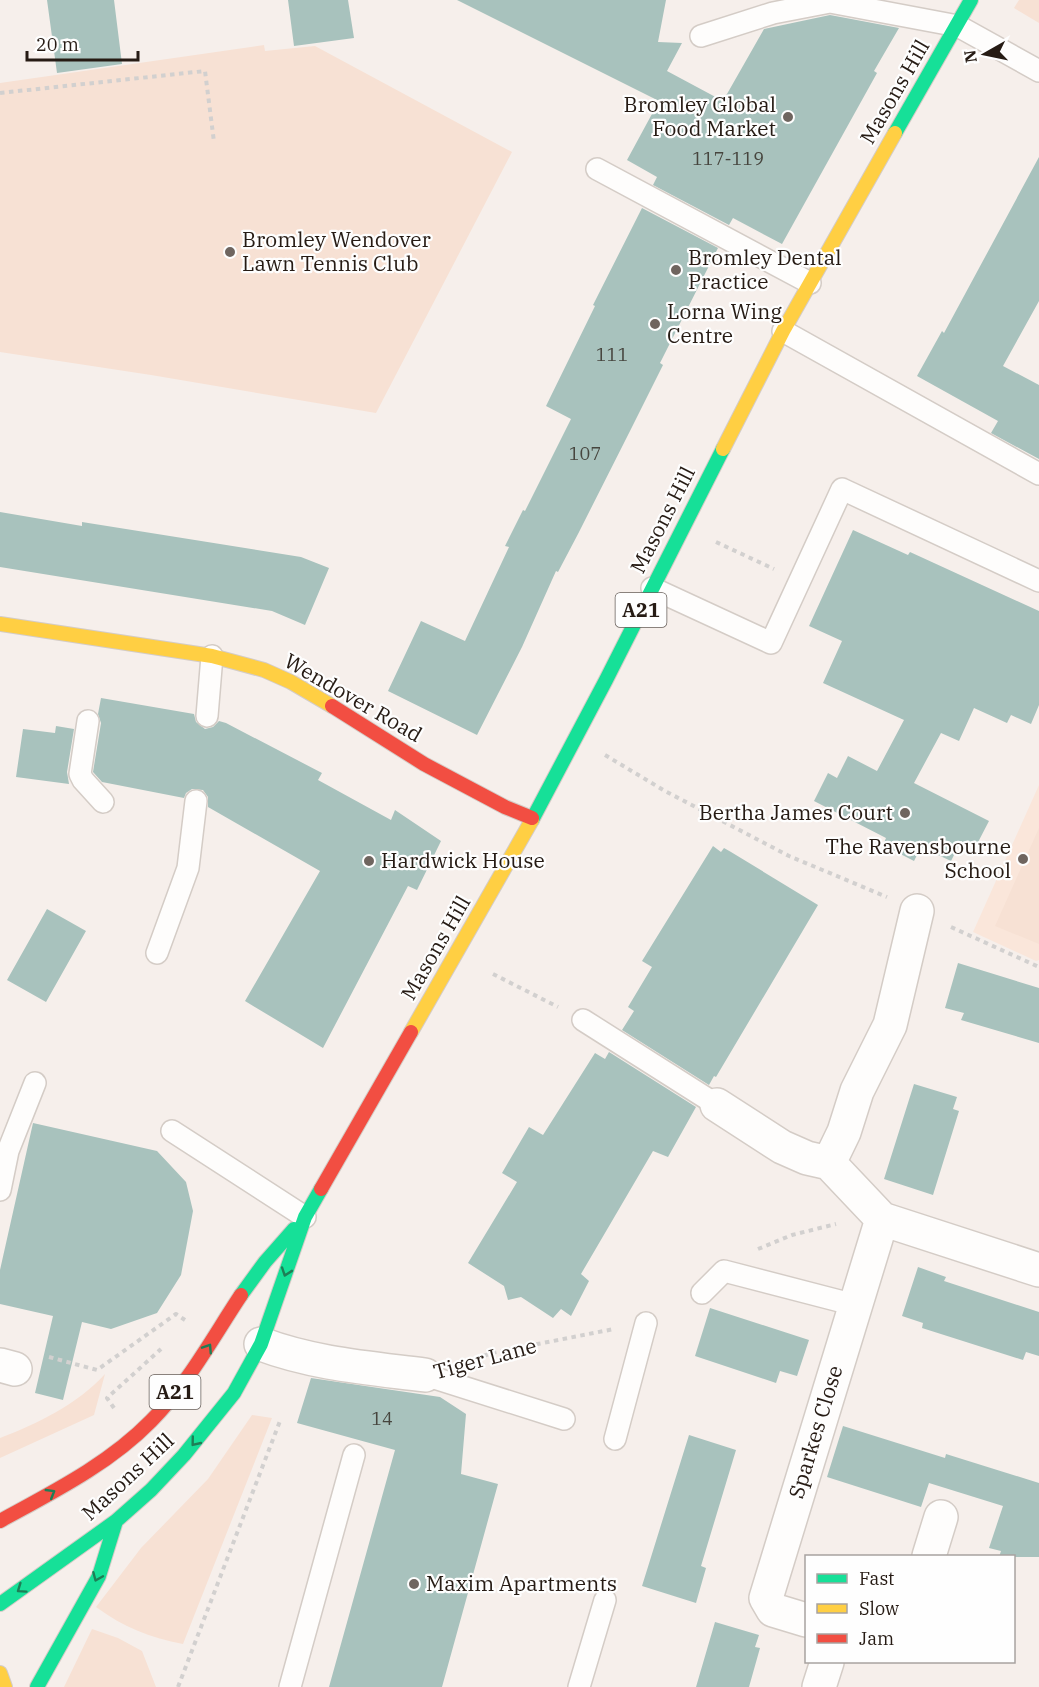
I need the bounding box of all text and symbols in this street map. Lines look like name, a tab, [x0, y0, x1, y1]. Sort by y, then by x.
scale bar	[27, 24, 138, 62]
north arrow	[955, 24, 1015, 84]
text: 20 m	[36, 33, 79, 56]
street label: Masons Hill	[853, 34, 935, 149]
text: N	[959, 49, 981, 64]
place label: Bromley Global Food Market	[623, 90, 776, 142]
marker: Bromley Global Food Market	[781, 110, 795, 124]
house number: 117-119	[692, 147, 764, 170]
place label: Bromley Wendover Lawn Tennis Club	[242, 225, 431, 277]
place label: Bromley Dental Practice	[688, 243, 841, 295]
marker: Bromley Wendover Lawn Tennis Club	[223, 245, 237, 259]
marker: Bromley Dental Practice	[669, 263, 683, 277]
place label: Lorna Wing Centre	[667, 297, 782, 349]
marker: Lorna Wing Centre	[648, 317, 662, 331]
house number: 111	[596, 343, 628, 366]
house number: 107	[569, 442, 601, 465]
street label: Masons Hill	[623, 461, 701, 578]
road number: A21	[616, 593, 666, 627]
street label: Wendover Road	[279, 646, 428, 748]
place label: Bertha James Court	[699, 798, 893, 826]
marker: Bertha James Court	[898, 806, 912, 820]
place label: The Ravensbourne School	[825, 832, 1011, 884]
place label: Hardwick House	[381, 846, 545, 874]
marker: The Ravensbourne School	[1016, 852, 1030, 866]
marker: Hardwick House	[362, 854, 376, 868]
street label: Masons Hill	[394, 890, 476, 1005]
one-way arrow	[281, 1266, 294, 1277]
street label: Tiger Lane	[430, 1331, 539, 1385]
one-way arrow	[200, 1343, 211, 1354]
street label: Sparkes Close	[782, 1362, 849, 1502]
road number: A21	[150, 1375, 201, 1409]
house number: 14	[371, 1407, 393, 1430]
street label: Masons Hill	[75, 1426, 179, 1526]
one-way arrow	[191, 1435, 202, 1446]
one-way arrow	[45, 1488, 55, 1500]
legend	[805, 1555, 1015, 1663]
text: Fast	[859, 1567, 894, 1590]
place label: Maxim Apartments	[426, 1569, 617, 1597]
one-way arrow	[92, 1570, 104, 1581]
marker: Maxim Apartments	[407, 1577, 421, 1591]
one-way arrow	[17, 1582, 28, 1593]
text: Slow	[859, 1597, 899, 1620]
text: Jam	[859, 1627, 894, 1650]

